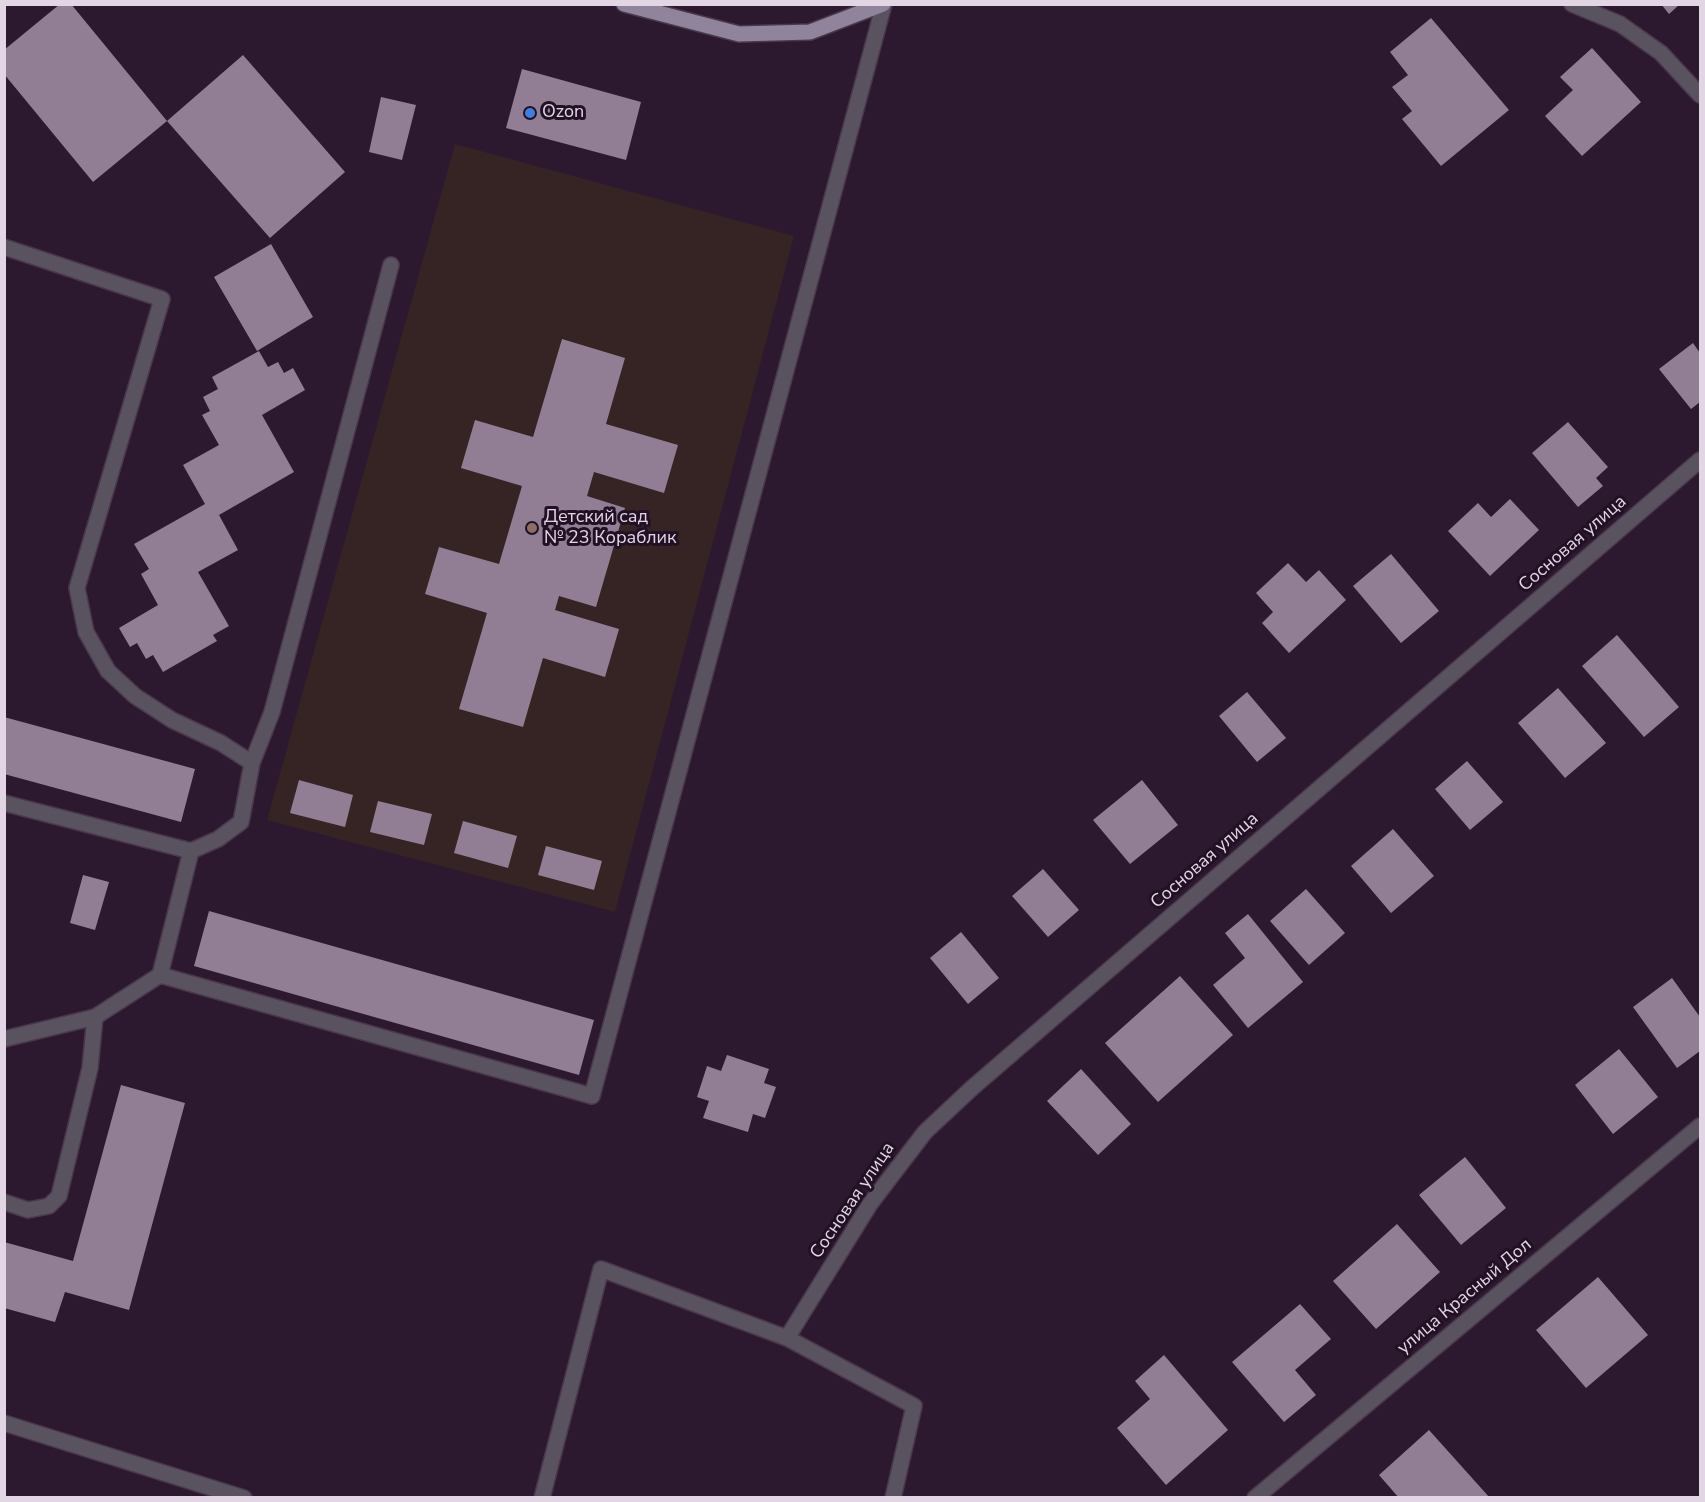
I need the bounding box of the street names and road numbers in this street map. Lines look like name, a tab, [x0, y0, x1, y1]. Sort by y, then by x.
street label: Сосновая улица	[1515, 491, 1631, 597]
street label: Сосновая улица	[1147, 808, 1263, 914]
street label: Сосновая улица	[806, 1139, 900, 1263]
street label: улица Красный Дол	[1394, 1235, 1536, 1359]

